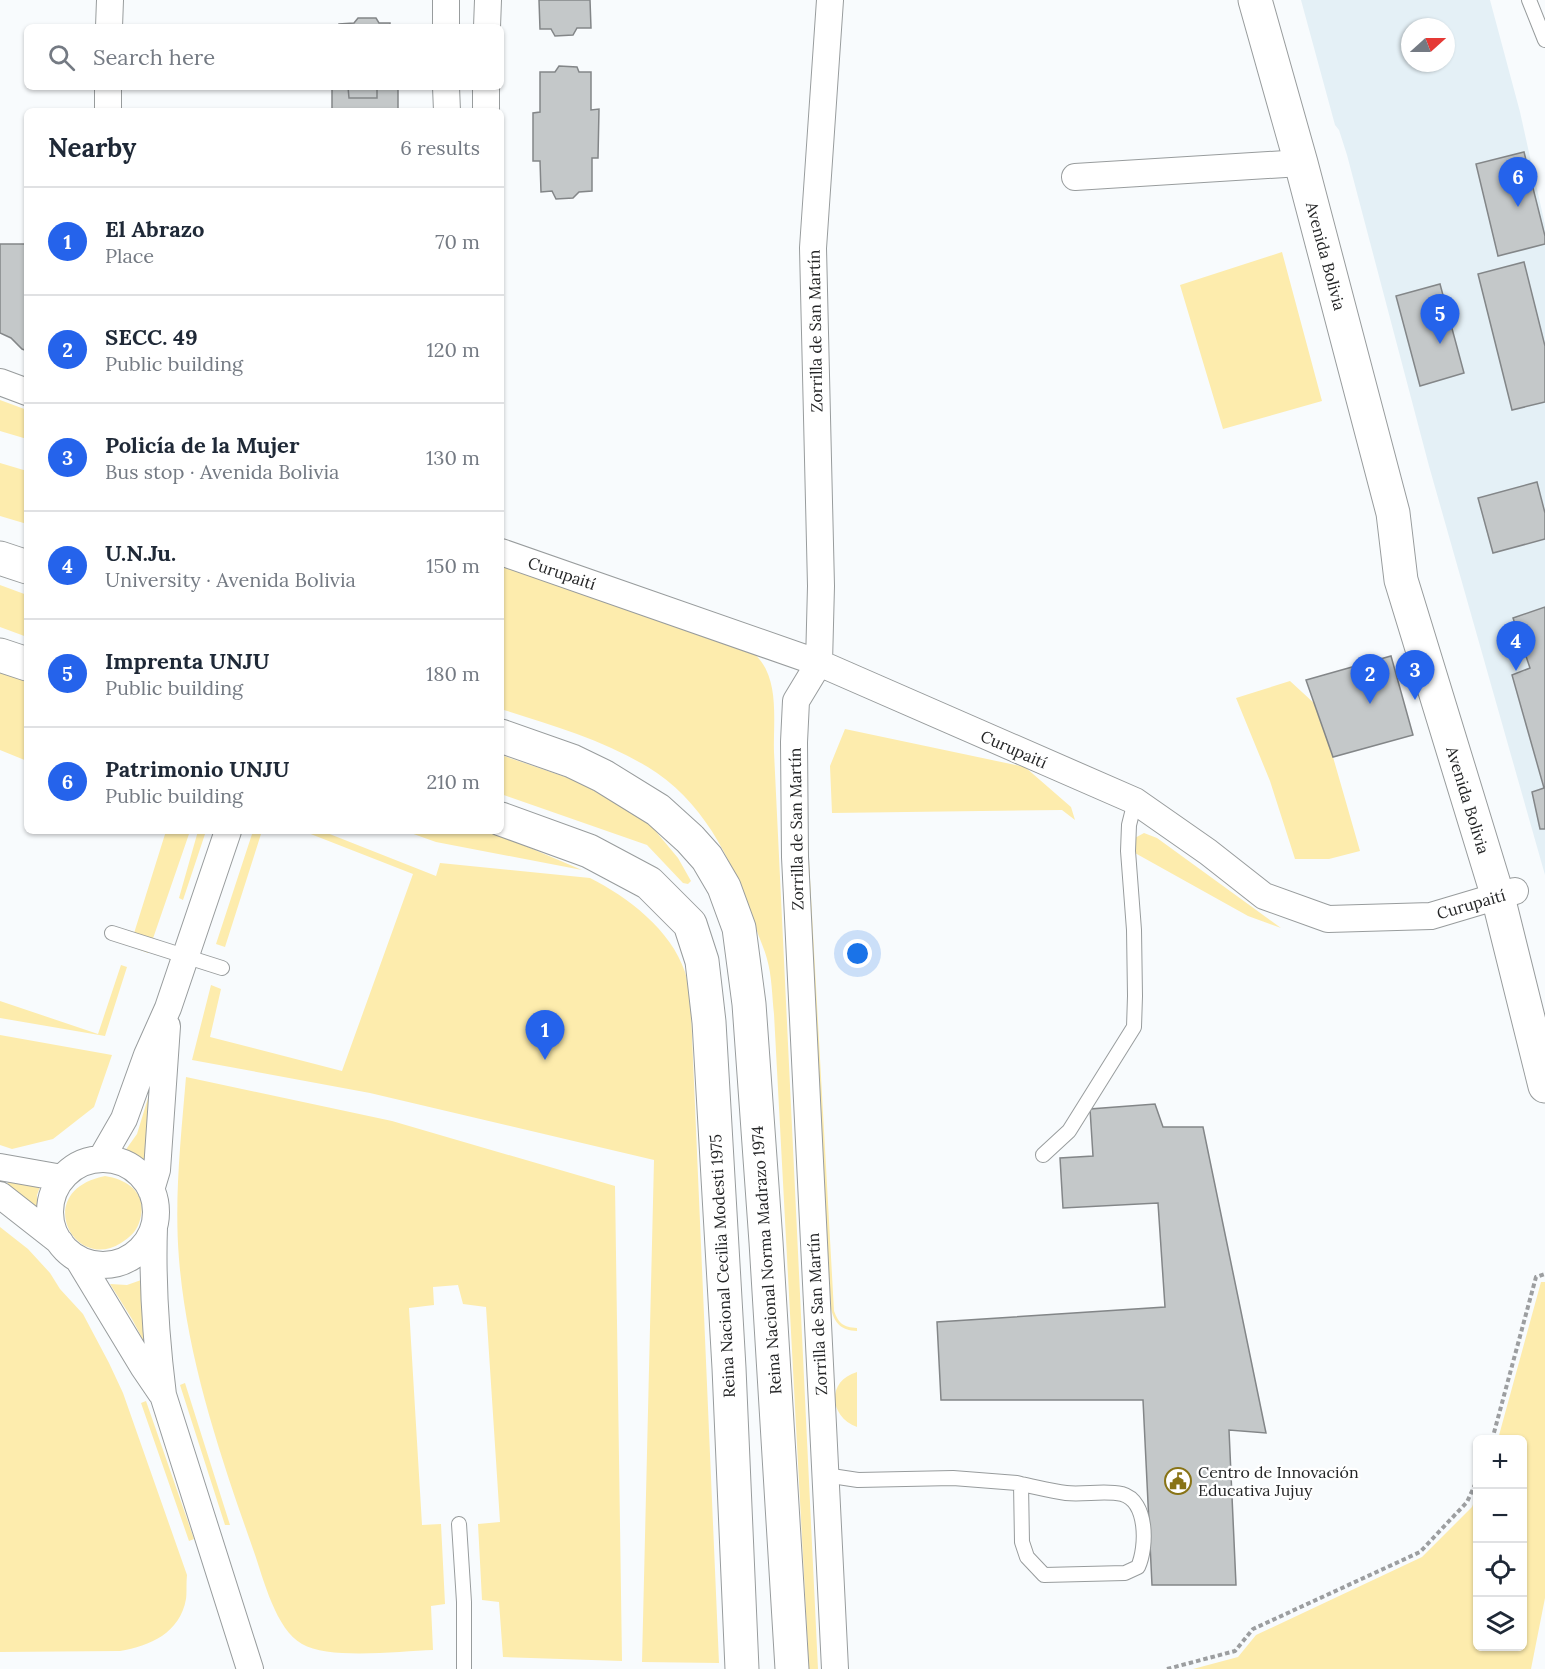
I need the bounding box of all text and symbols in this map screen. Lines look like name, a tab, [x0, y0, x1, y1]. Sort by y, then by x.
north arrow	[1401, 18, 1455, 72]
search box	[24, 24, 504, 90]
icon: search	[45, 41, 78, 74]
text: Search here	[93, 43, 215, 71]
text: Nearby	[48, 131, 136, 164]
text: 6 results	[400, 135, 480, 160]
pin: 6	[1498, 158, 1538, 207]
street label: Avenida Bolivia	[1302, 199, 1350, 312]
text: El Abrazo	[105, 215, 204, 243]
text: 1	[63, 229, 72, 254]
text: 70 m	[435, 229, 480, 254]
text: Place	[105, 243, 154, 268]
street label: Zorrilla de San Martín	[804, 249, 826, 413]
pin: 5	[1420, 294, 1460, 344]
text: SECC. 49	[105, 323, 198, 351]
text: 2	[62, 337, 73, 362]
text: 120 m	[426, 337, 480, 362]
text: Public building	[105, 351, 243, 376]
text: Policía de la Mujer	[105, 431, 299, 459]
text: 3	[62, 445, 73, 470]
text: 130 m	[426, 445, 480, 470]
text: Bus stop · Avenida Bolivia	[105, 459, 339, 484]
text: U.N.Ju.	[105, 539, 176, 567]
street label: Curupaití	[525, 552, 599, 594]
text: 4	[62, 553, 73, 578]
text: 150 m	[426, 553, 480, 578]
text: University · Avenida Bolivia	[105, 567, 356, 592]
pin: 4	[1496, 622, 1536, 671]
text: Imprenta UNJU	[105, 647, 269, 675]
pin: 3	[1396, 650, 1434, 700]
pin: 2	[1350, 654, 1390, 704]
text: 5	[62, 661, 73, 686]
text: 180 m	[426, 661, 480, 686]
text: Public building	[105, 675, 243, 700]
street label: Curupaití	[978, 726, 1050, 772]
street label: Avenida Bolivia	[1442, 743, 1494, 856]
street label: Zorrilla de San Martín	[785, 747, 807, 911]
text: Patrimonio UNJU	[105, 755, 290, 783]
text: 6	[62, 769, 73, 794]
text: 210 m	[426, 769, 480, 794]
text: Public building	[105, 783, 243, 808]
street label: Curupaití	[1434, 885, 1508, 923]
your location	[843, 939, 872, 968]
pin: 1	[526, 1010, 564, 1060]
street label: Reina Nacional Norma Madrazo 1974	[747, 1125, 785, 1395]
street label: Reina Nacional Cecilia Modesti 1975	[705, 1134, 739, 1398]
street label: Zorrilla de San Martín	[803, 1232, 831, 1396]
map controls	[1473, 1435, 1527, 1651]
button: +	[1473, 1435, 1527, 1489]
place label: Centro de Innovación Educativa Jujuy	[1198, 1462, 1359, 1500]
public building icon: Centro de Innovación Educativa Jujuy	[1163, 1466, 1193, 1496]
button: −	[1473, 1489, 1527, 1543]
button: locate	[1473, 1543, 1527, 1597]
button: layers	[1473, 1597, 1527, 1651]

